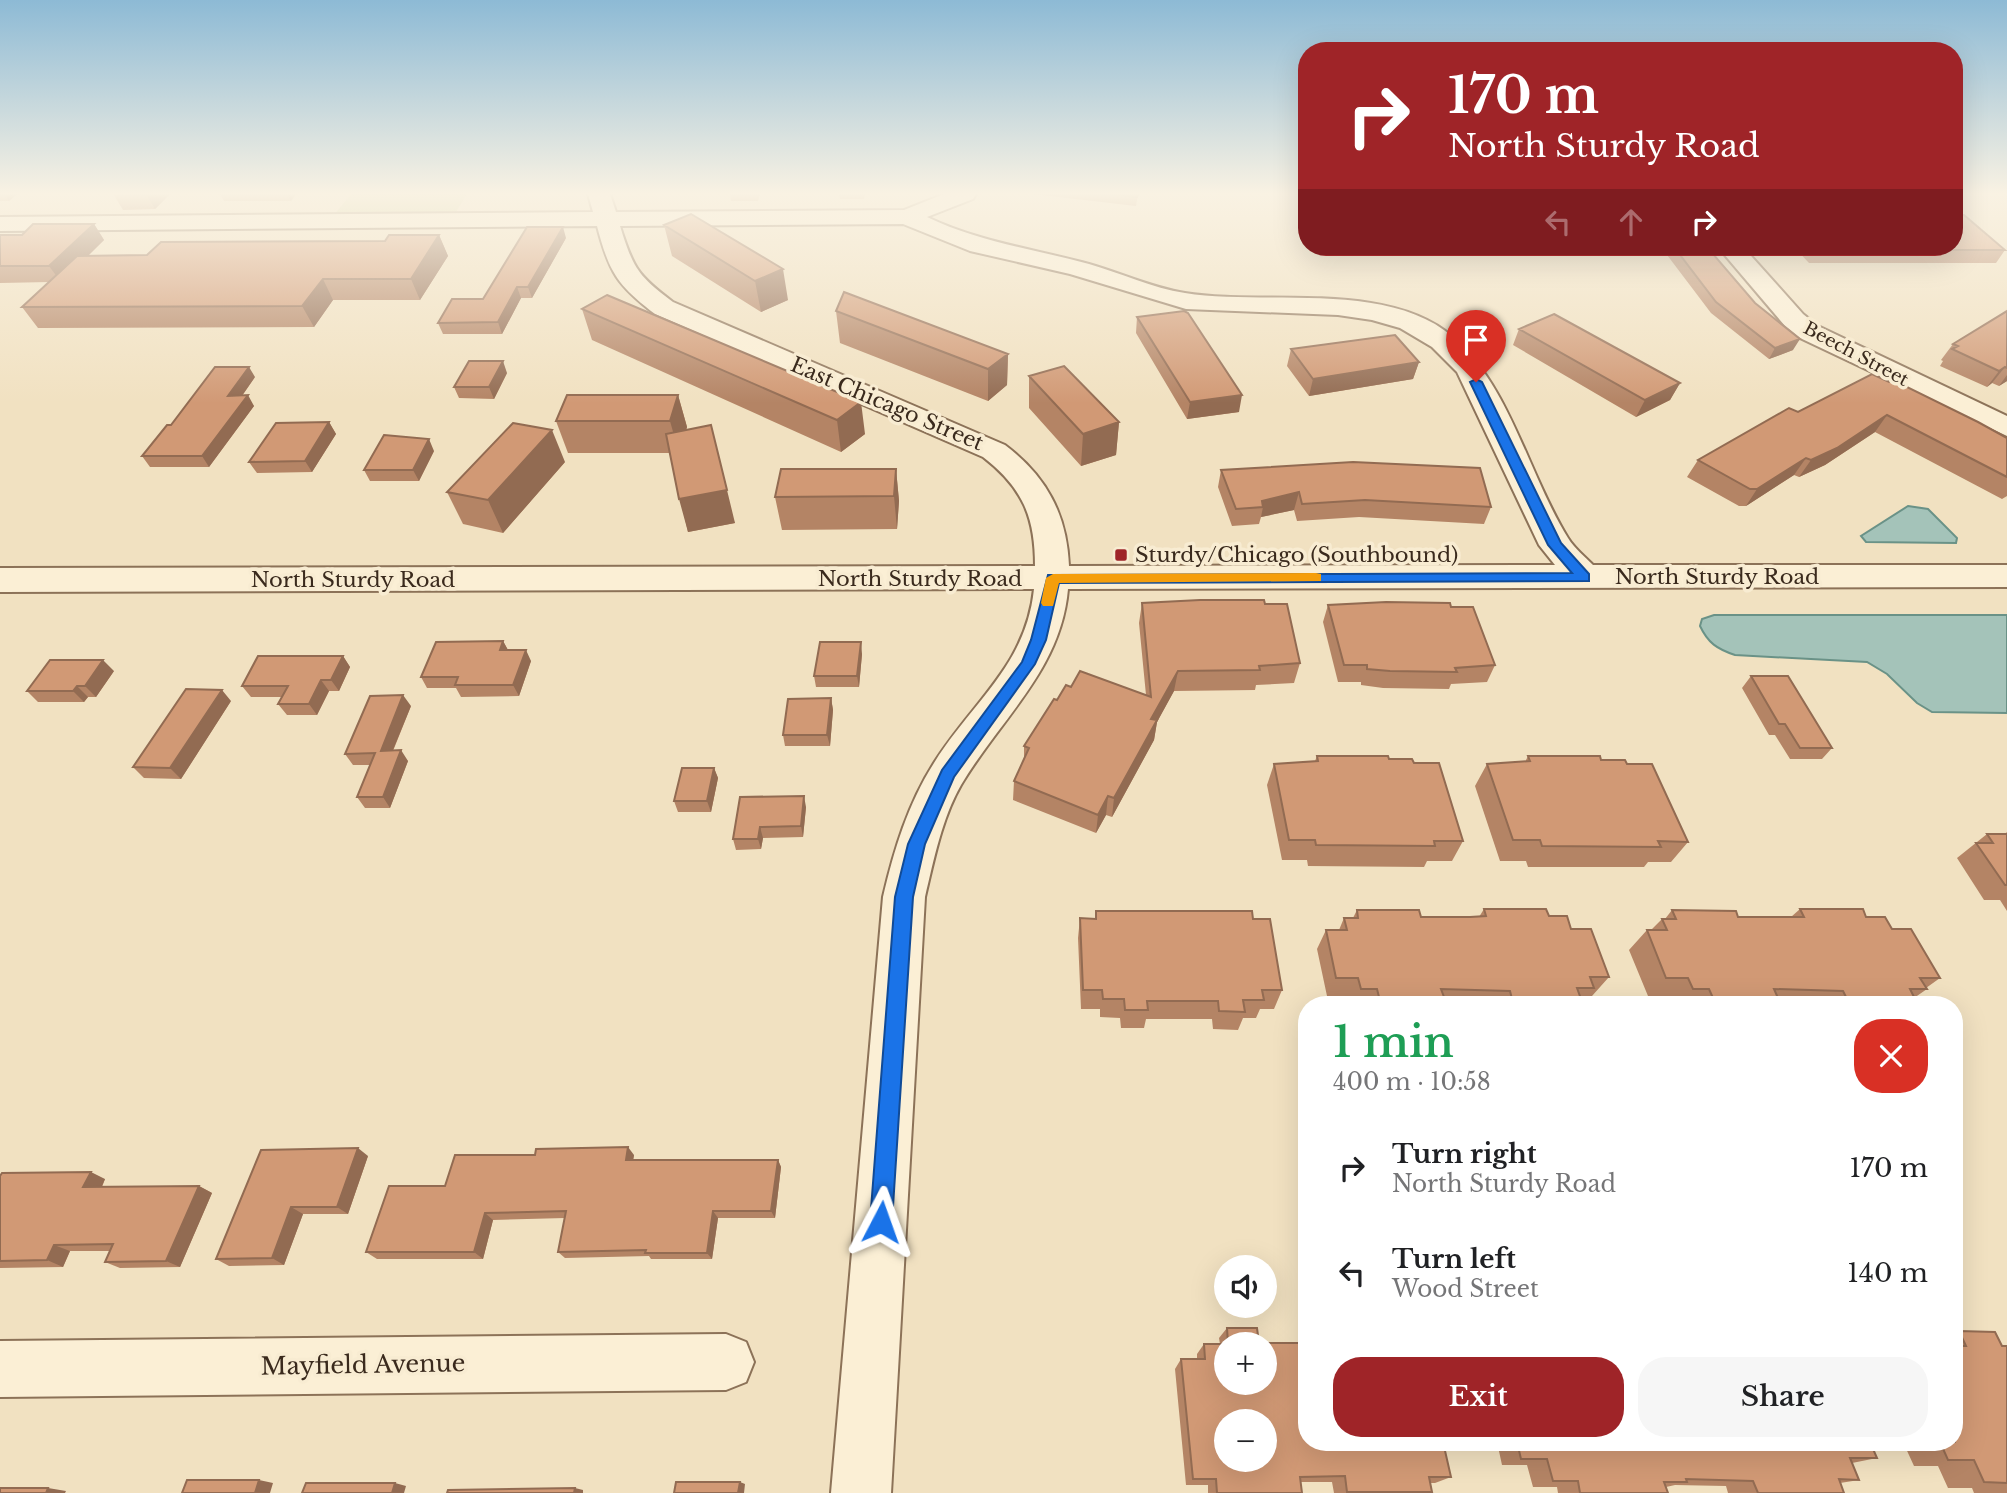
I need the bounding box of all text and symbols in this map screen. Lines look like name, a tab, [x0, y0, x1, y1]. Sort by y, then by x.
text: 170 m	[1448, 65, 1599, 126]
icon: right	[1333, 70, 1424, 161]
text: North Sturdy Road	[1448, 126, 1760, 166]
icon: left	[1539, 203, 1577, 241]
icon: ahead	[1612, 203, 1650, 241]
icon: right	[1685, 203, 1723, 241]
pin	[1446, 310, 1506, 382]
street label: Beech Street	[1800, 317, 1912, 391]
icon: arrive	[1457, 321, 1495, 359]
street label: East Chicago Street	[787, 352, 987, 456]
place label: Sturdy/Chicago (Southbound)	[1135, 542, 1458, 568]
marker: Sturdy/Chicago (Southbound)	[1113, 547, 1129, 563]
street label: North Sturdy Road	[1615, 564, 1819, 590]
street label: North Sturdy Road	[818, 566, 1022, 592]
street label: North Sturdy Road	[251, 567, 455, 593]
text: 1 min	[1333, 1016, 1454, 1068]
button: close	[1854, 1019, 1928, 1093]
text: 400 m · 10:58	[1333, 1068, 1491, 1096]
text: Turn right	[1392, 1138, 1537, 1170]
icon: right	[1333, 1149, 1371, 1187]
text: 170 m	[1849, 1152, 1928, 1184]
text: North Sturdy Road	[1392, 1170, 1616, 1198]
position arrow	[844, 1185, 918, 1259]
text: Turn left	[1392, 1243, 1516, 1275]
icon: left	[1333, 1254, 1371, 1292]
map controls	[1214, 1255, 1277, 1472]
button: sound	[1214, 1255, 1277, 1318]
text: 140 m	[1847, 1257, 1928, 1289]
text: Wood Street	[1392, 1275, 1539, 1303]
button: +	[1214, 1332, 1277, 1395]
street label: Mayfield Avenue	[260, 1348, 466, 1381]
button: Exit	[1333, 1357, 1624, 1437]
button: Share	[1638, 1357, 1928, 1437]
button: −	[1214, 1409, 1277, 1472]

